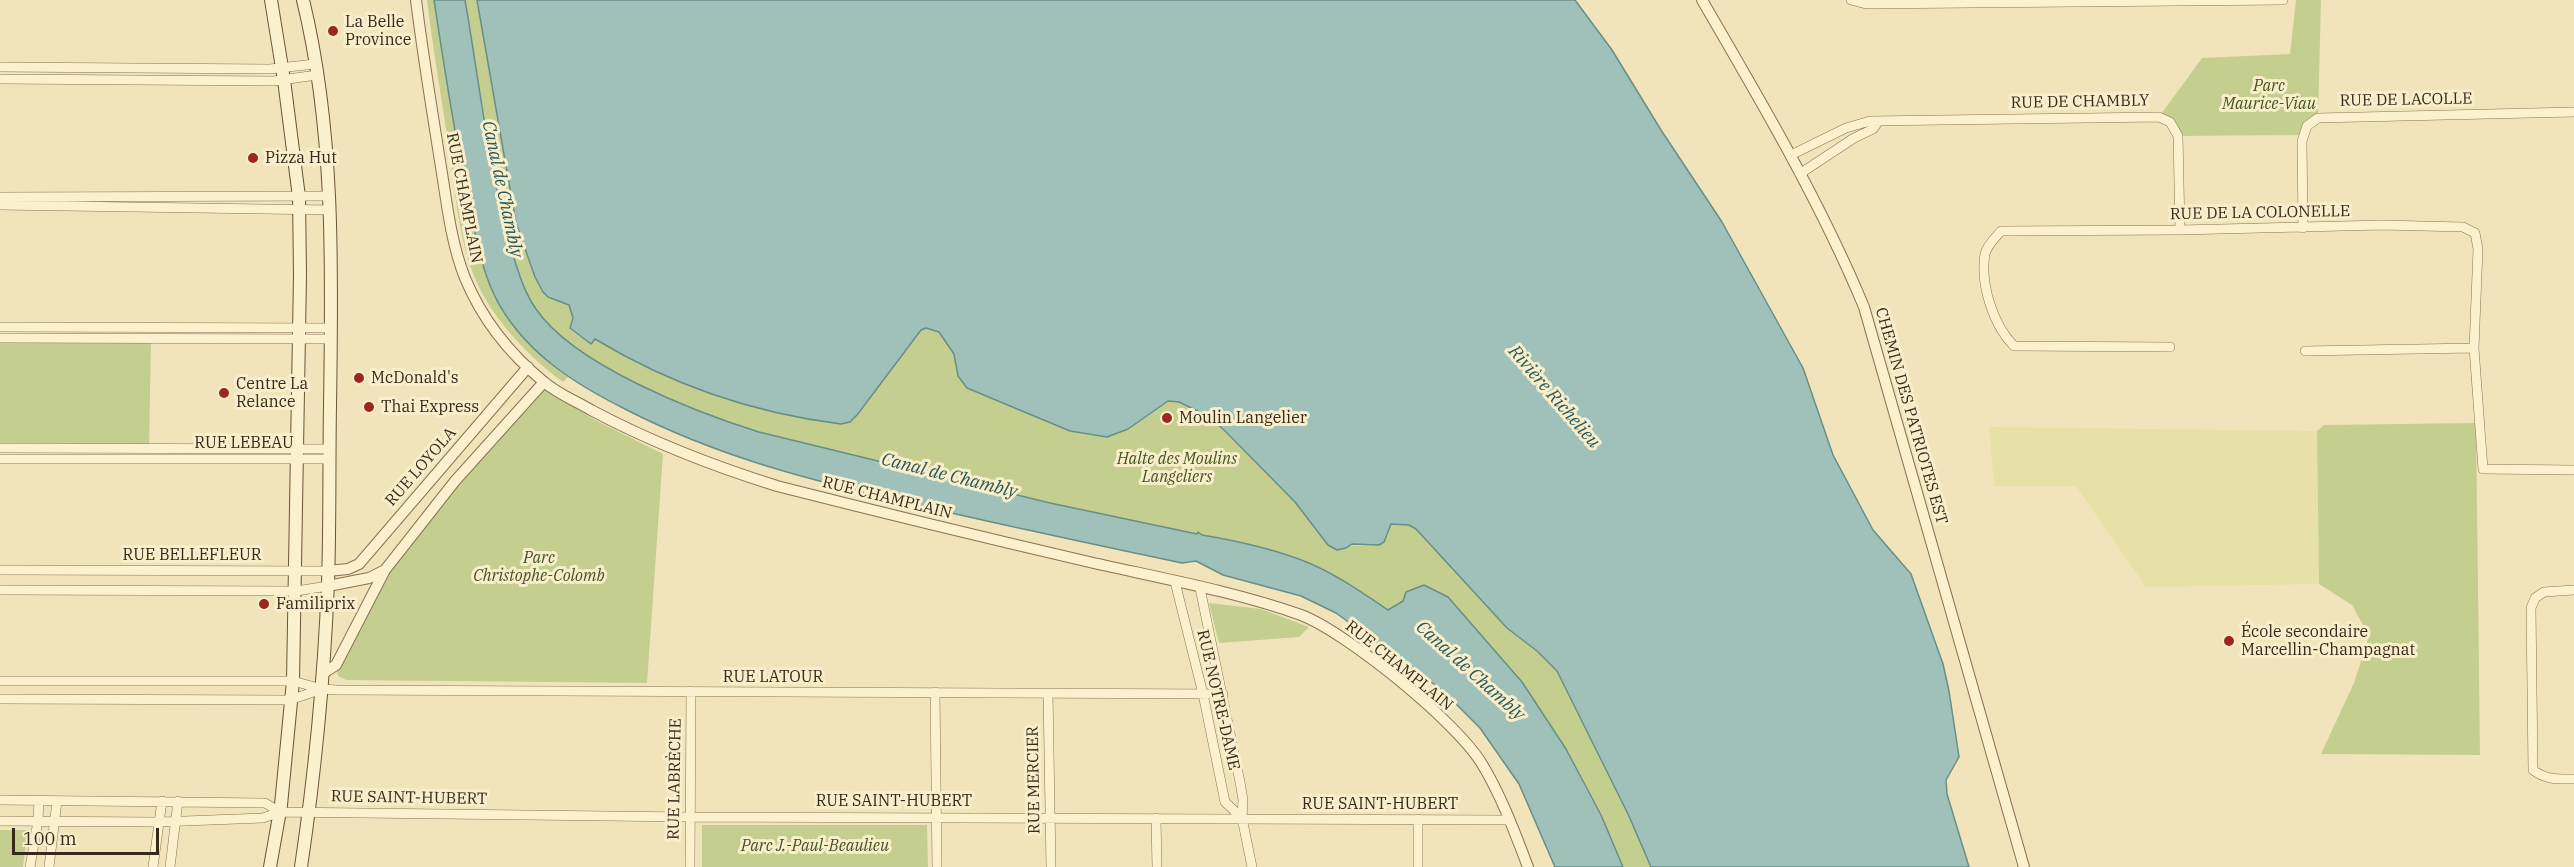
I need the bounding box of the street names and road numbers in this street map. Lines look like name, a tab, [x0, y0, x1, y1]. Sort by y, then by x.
street label: RUE DE LACOLLE	[2339, 89, 2473, 111]
street label: RUE DE CHAMBLY	[2011, 91, 2149, 113]
street label: RUE CHAMPLAIN	[442, 131, 486, 265]
street label: RUE DE LA COLONELLE	[2170, 202, 2350, 224]
street label: CHEMIN DES PATRIOTES EST	[1871, 305, 1951, 527]
street label: RUE LOYOLA	[382, 424, 460, 510]
street label: RUE LEBEAU	[194, 433, 294, 453]
street label: RUE CHAMPLAIN	[820, 473, 954, 523]
street label: RUE BELLEFLEUR	[123, 545, 261, 565]
street label: RUE CHAMPLAIN	[1341, 617, 1457, 715]
street label: RUE NOTRE-DAME	[1192, 628, 1244, 772]
street label: RUE LATOUR	[723, 667, 823, 687]
street label: RUE LABRÈCHE	[664, 718, 686, 840]
street label: RUE MERCIER	[1023, 726, 1045, 834]
street label: RUE SAINT-HUBERT	[331, 787, 487, 809]
street label: RUE SAINT-HUBERT	[816, 791, 972, 811]
street label: RUE SAINT-HUBERT	[1302, 794, 1458, 814]

